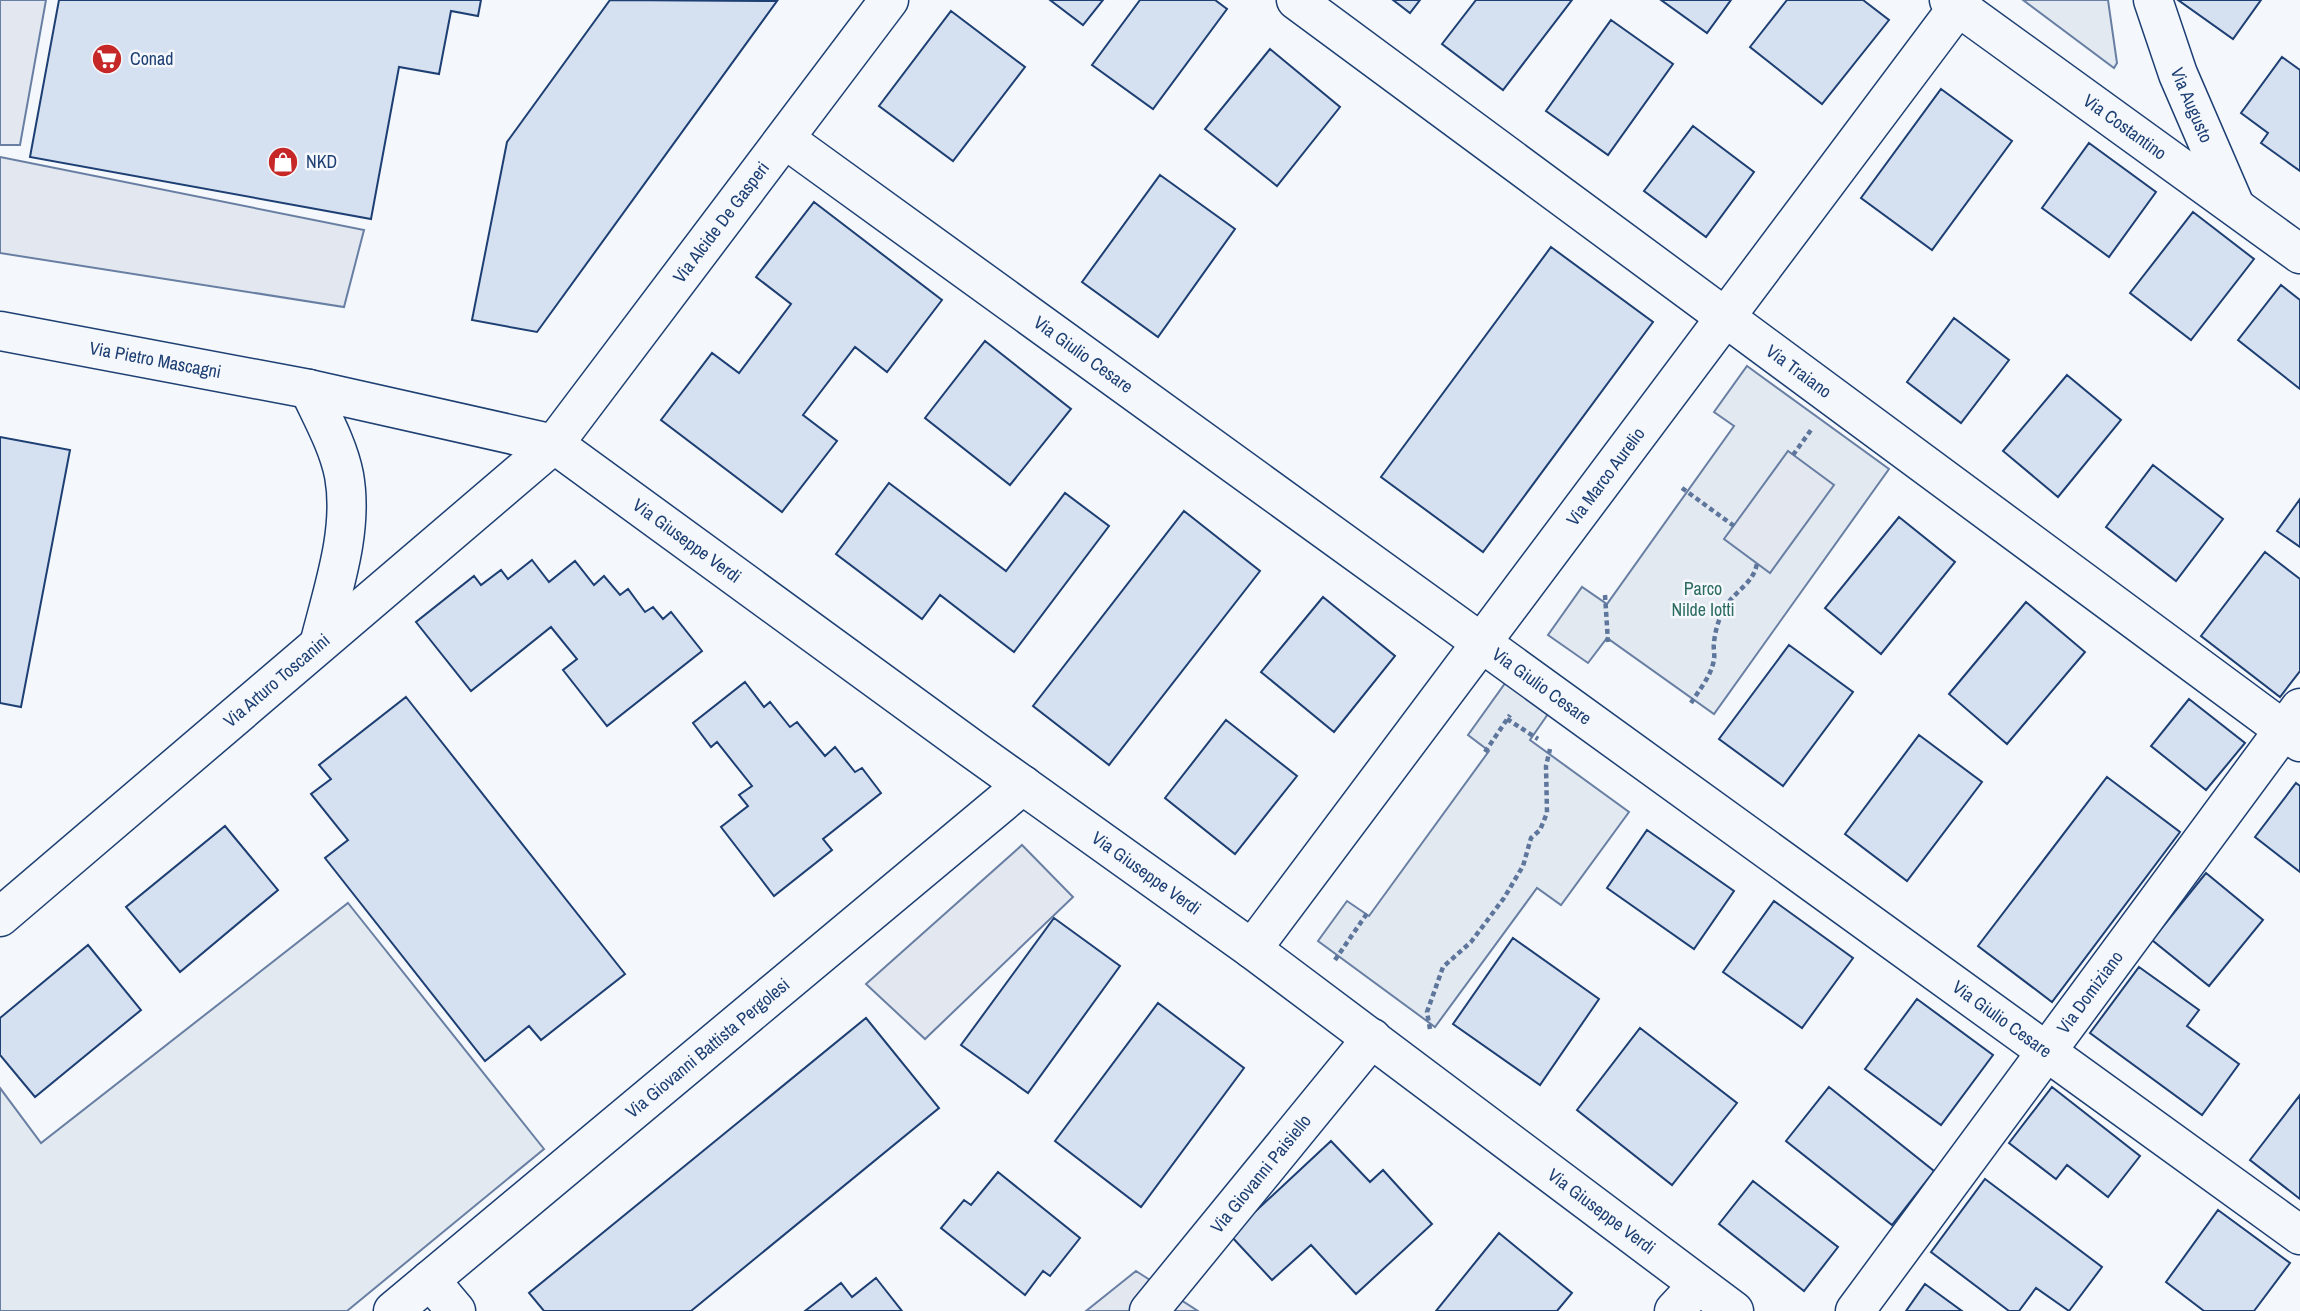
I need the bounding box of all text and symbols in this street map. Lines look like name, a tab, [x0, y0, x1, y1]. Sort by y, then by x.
supermarket icon: Conad	[90, 42, 124, 76]
place label: Conad	[130, 46, 174, 71]
street label: Via Augusto	[2165, 64, 2219, 146]
street label: Via Costantino	[2078, 88, 2172, 166]
shop icon: NKD	[266, 145, 300, 179]
place label: NKD	[306, 149, 337, 174]
street label: Via Alcide De Gasperi	[667, 156, 775, 288]
street label: Via Giulio Cesare	[1029, 310, 1138, 399]
street label: Via Pietro Mascagni	[87, 335, 223, 384]
street label: Via Traiano	[1761, 338, 1837, 404]
street label: Via Marco Aurelio	[1560, 422, 1651, 531]
street label: Via Giuseppe Verdi	[628, 492, 747, 589]
park label: Parco Nilde Iotti	[1671, 576, 1735, 622]
street label: Via Arturo Toscanini	[218, 628, 335, 733]
street label: Via Giulio Cesare	[1487, 642, 1597, 731]
street label: Via Giuseppe Verdi	[1087, 825, 1206, 921]
street label: Via Domiziano	[2051, 945, 2129, 1039]
street label: Via Giovanni Battista Pergolesi	[620, 972, 795, 1124]
street label: Via Giulio Cesare	[1947, 974, 2057, 1063]
street label: Via Giovanni Paisiello	[1204, 1109, 1317, 1238]
street label: Via Giuseppe Verdi	[1543, 1162, 1661, 1260]

